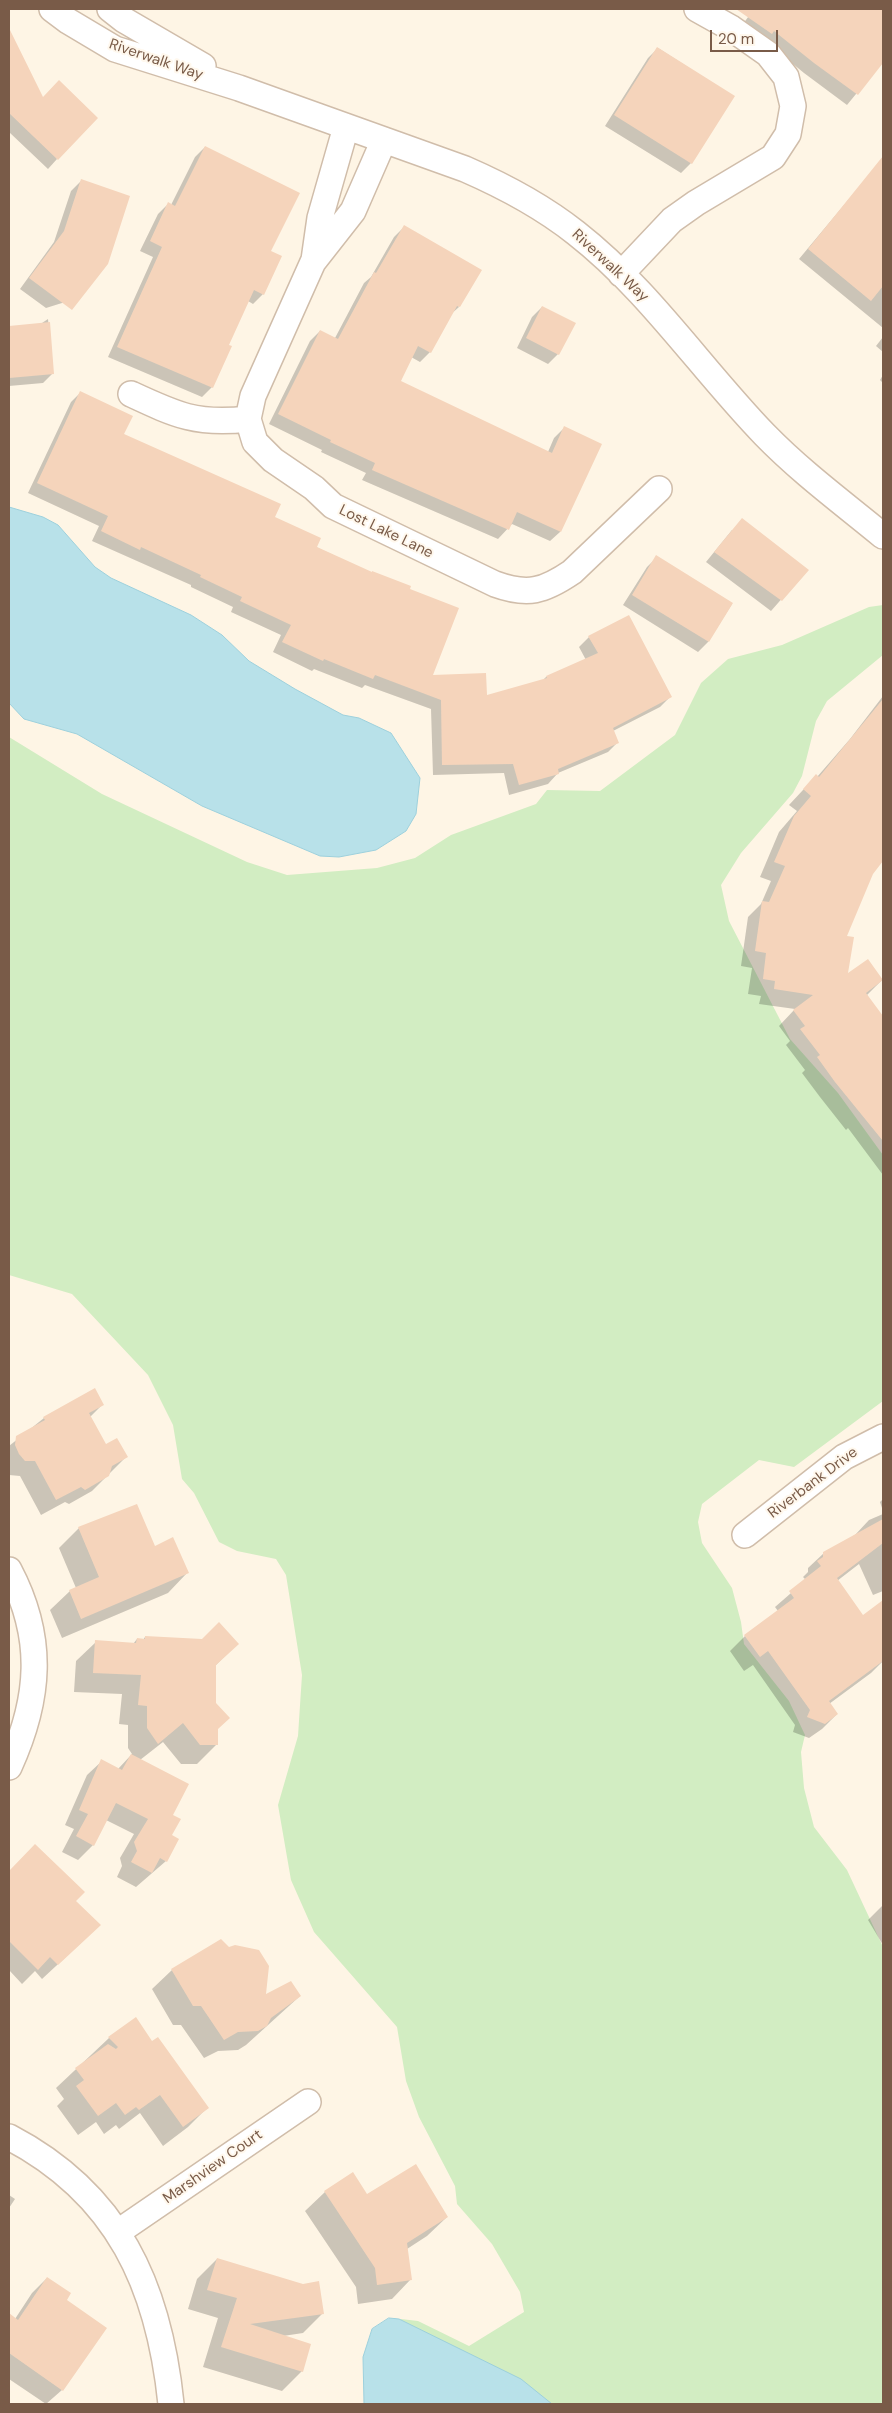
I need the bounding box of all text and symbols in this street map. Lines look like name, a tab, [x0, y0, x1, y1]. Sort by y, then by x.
scale bar	[712, 20, 780, 52]
text: 20 m	[718, 29, 754, 49]
street label: Riverwalk Way	[107, 35, 205, 85]
street label: Riverwalk Way	[568, 226, 652, 306]
street label: Lost Lake Lane	[336, 501, 436, 563]
street label: Riverbank Drive	[765, 1444, 861, 1522]
street label: Marshview Court	[160, 2126, 266, 2208]

